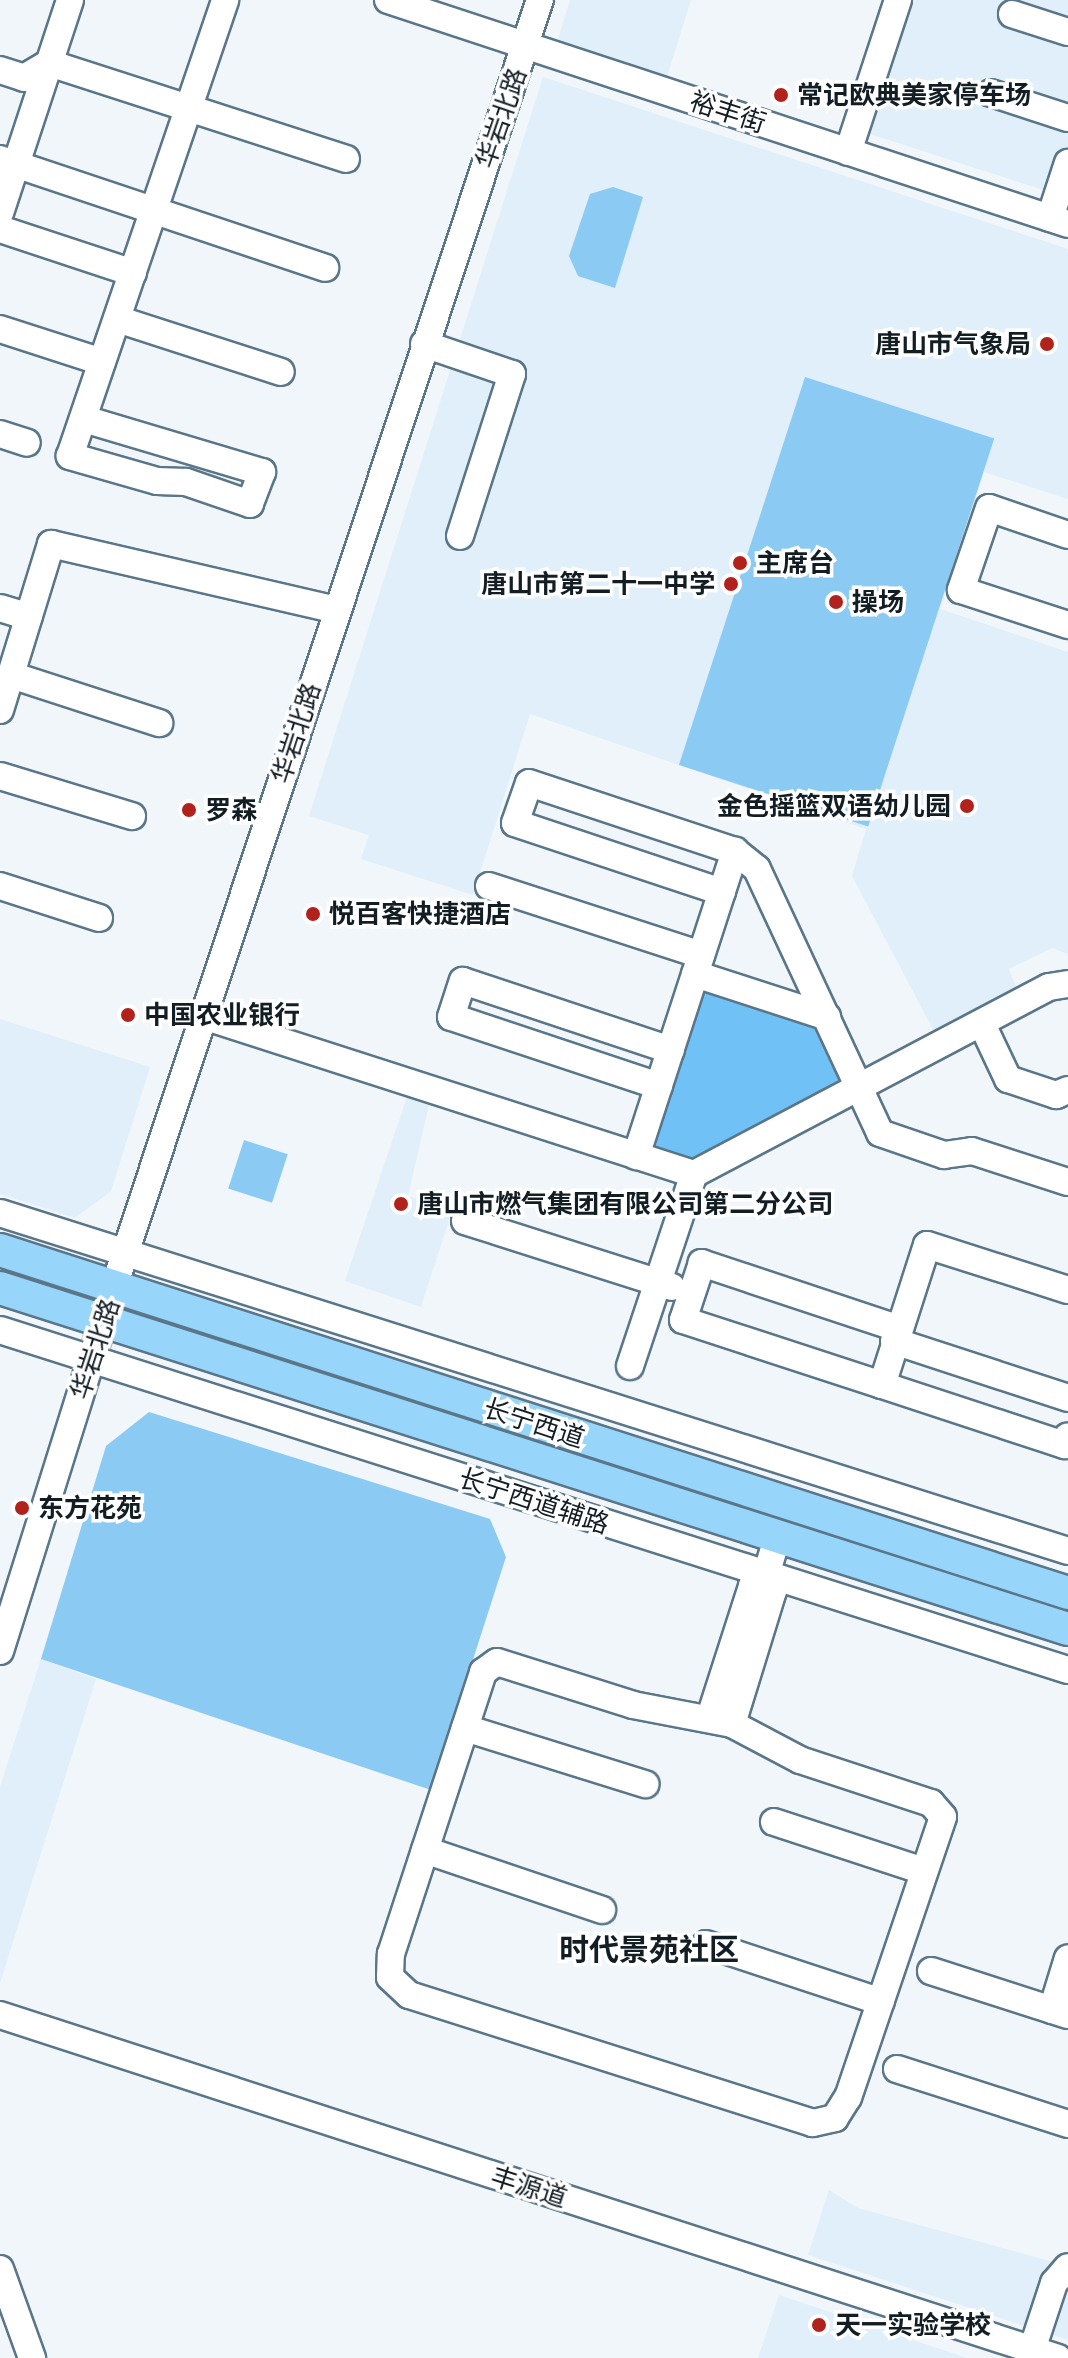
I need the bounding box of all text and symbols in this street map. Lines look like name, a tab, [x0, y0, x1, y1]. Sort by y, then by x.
street label: 华岩北路	[469, 64, 533, 172]
place label: 常记欧典美家停车场	[797, 79, 1031, 111]
street label: 裕丰街	[686, 85, 770, 139]
marker: 常记欧典美家停车场	[772, 86, 790, 104]
place label: 唐山市气象局	[875, 328, 1031, 360]
marker: 唐山市气象局	[1038, 335, 1056, 353]
place label: 主席台	[756, 547, 834, 579]
marker: 主席台	[731, 554, 749, 572]
place label: 唐山市第二十一中学	[481, 568, 715, 600]
marker: 唐山市第二十一中学	[722, 575, 740, 593]
place label: 操场	[852, 586, 904, 618]
marker: 操场	[827, 593, 845, 611]
street label: 华岩北路	[265, 679, 327, 787]
place label: 金色摇篮双语幼儿园	[717, 790, 951, 822]
place label: 罗森	[205, 794, 257, 826]
marker: 金色摇篮双语幼儿园	[958, 797, 976, 815]
marker: 罗森	[180, 801, 198, 819]
place label: 悦百客快捷酒店	[329, 898, 511, 930]
marker: 悦百客快捷酒店	[304, 905, 322, 923]
place label: 中国农业银行	[144, 999, 300, 1031]
marker: 中国农业银行	[119, 1006, 137, 1024]
place label: 唐山市燃气集团有限公司第二分公司	[417, 1188, 833, 1220]
marker: 唐山市燃气集团有限公司第二分公司	[392, 1195, 410, 1213]
street label: 华岩北路	[64, 1295, 126, 1403]
street label: 长宁西道	[480, 1392, 588, 1454]
street label: 长宁西道辅路	[455, 1462, 613, 1540]
place label: 东方花苑	[38, 1492, 142, 1524]
marker: 东方花苑	[13, 1499, 31, 1517]
district label: 时代景苑社区	[559, 1931, 739, 1967]
street label: 丰源道	[487, 2160, 571, 2214]
place label: 天一实验学校	[835, 2309, 991, 2341]
marker: 天一实验学校	[810, 2316, 828, 2334]

